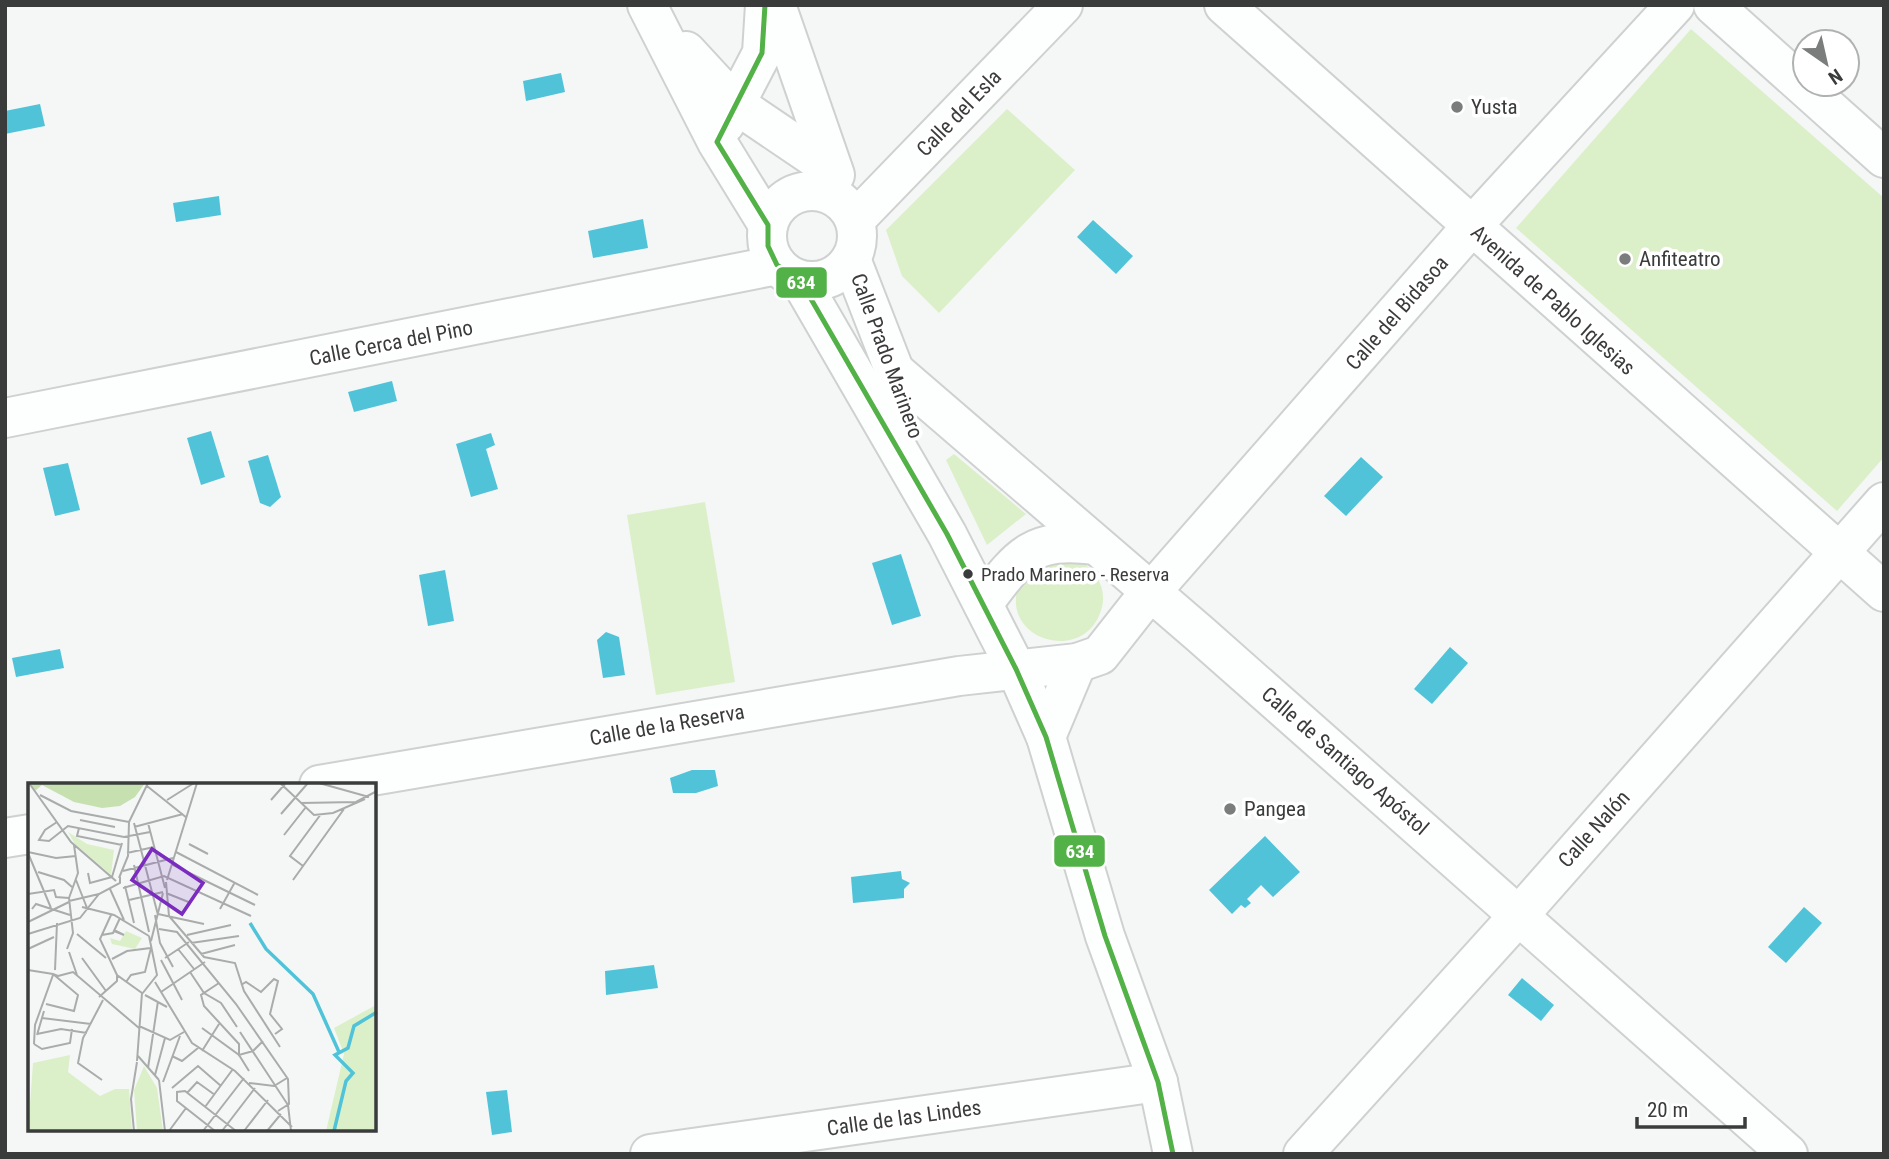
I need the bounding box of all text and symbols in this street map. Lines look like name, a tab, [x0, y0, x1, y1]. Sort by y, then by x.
north arrow	[1791, 28, 1861, 98]
text: N	[1824, 64, 1846, 89]
street label: Calle del Esla	[912, 65, 1006, 161]
place label: Yusta	[1471, 95, 1518, 119]
marker: Yusta	[1449, 99, 1465, 115]
street label: Avenida de Pablo Iglesias	[1466, 220, 1640, 380]
place label: Anfiteatro	[1639, 247, 1721, 271]
street label: Calle del Bidasoa	[1341, 251, 1453, 375]
marker: Anfiteatro	[1617, 251, 1633, 267]
line badge: 634	[775, 266, 828, 299]
street label: Calle Prado Marinero	[846, 270, 928, 442]
text: 634	[787, 271, 815, 294]
street label: Calle Cerca del Pino	[307, 315, 475, 371]
place label: Prado Marinero - Reserva	[981, 563, 1169, 586]
marker: Prado Marinero - Reserva	[961, 567, 975, 581]
street label: Calle de Santiago Apóstol	[1257, 682, 1433, 840]
street label: Calle de la Reserva	[588, 700, 746, 750]
inset map	[28, 783, 376, 1131]
street label: Calle Nalón	[1553, 786, 1635, 872]
place label: Pangea	[1244, 797, 1306, 821]
marker: Pangea	[1222, 801, 1238, 817]
line badge: 634	[1053, 834, 1106, 868]
text: 634	[1066, 840, 1094, 863]
scale bar	[1637, 1086, 1745, 1130]
street label: Calle de las Lindes	[825, 1095, 983, 1141]
text: 20 m	[1647, 1098, 1688, 1122]

